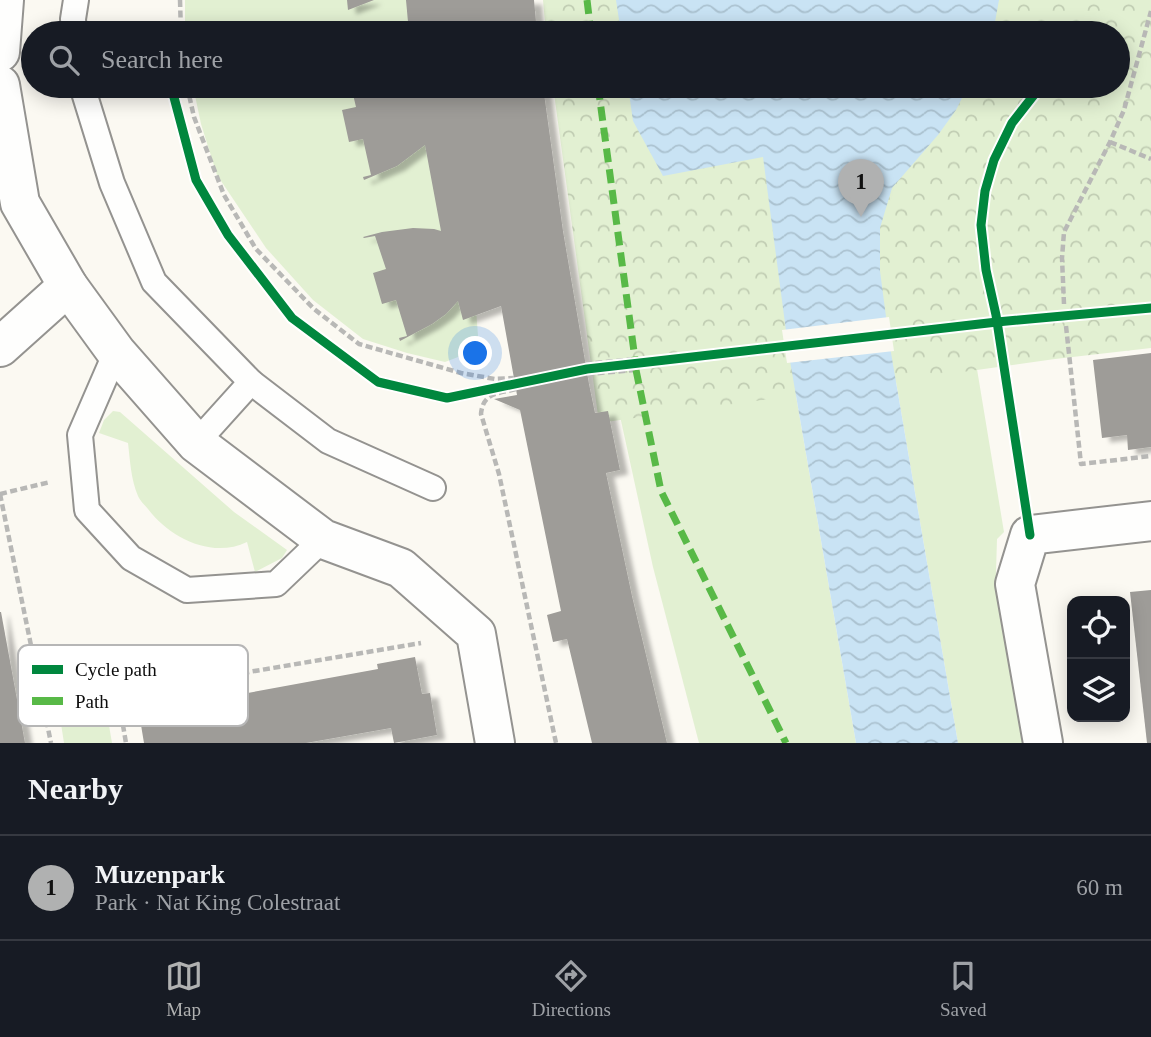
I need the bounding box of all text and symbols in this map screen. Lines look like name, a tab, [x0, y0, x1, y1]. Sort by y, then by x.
search box	[21, 21, 1130, 98]
icon: search	[45, 41, 83, 79]
text: Search here	[101, 45, 223, 74]
pin: 1	[838, 159, 884, 217]
your location	[458, 336, 492, 370]
map controls	[1067, 596, 1130, 722]
button: locate	[1067, 596, 1130, 659]
legend	[18, 645, 248, 726]
text: Cycle path	[75, 659, 157, 680]
button: layers	[1067, 659, 1130, 722]
text: Path	[75, 691, 109, 712]
text: Nearby	[28, 772, 123, 805]
text: Muzenpark	[95, 860, 225, 889]
text: 1	[45, 875, 57, 900]
text: 60 m	[1076, 875, 1123, 900]
text: Park · Nat King Colestraat	[95, 890, 340, 915]
tab: Map	[165, 957, 203, 1021]
tab: Directions	[532, 957, 611, 1021]
tab: Saved	[940, 957, 986, 1021]

